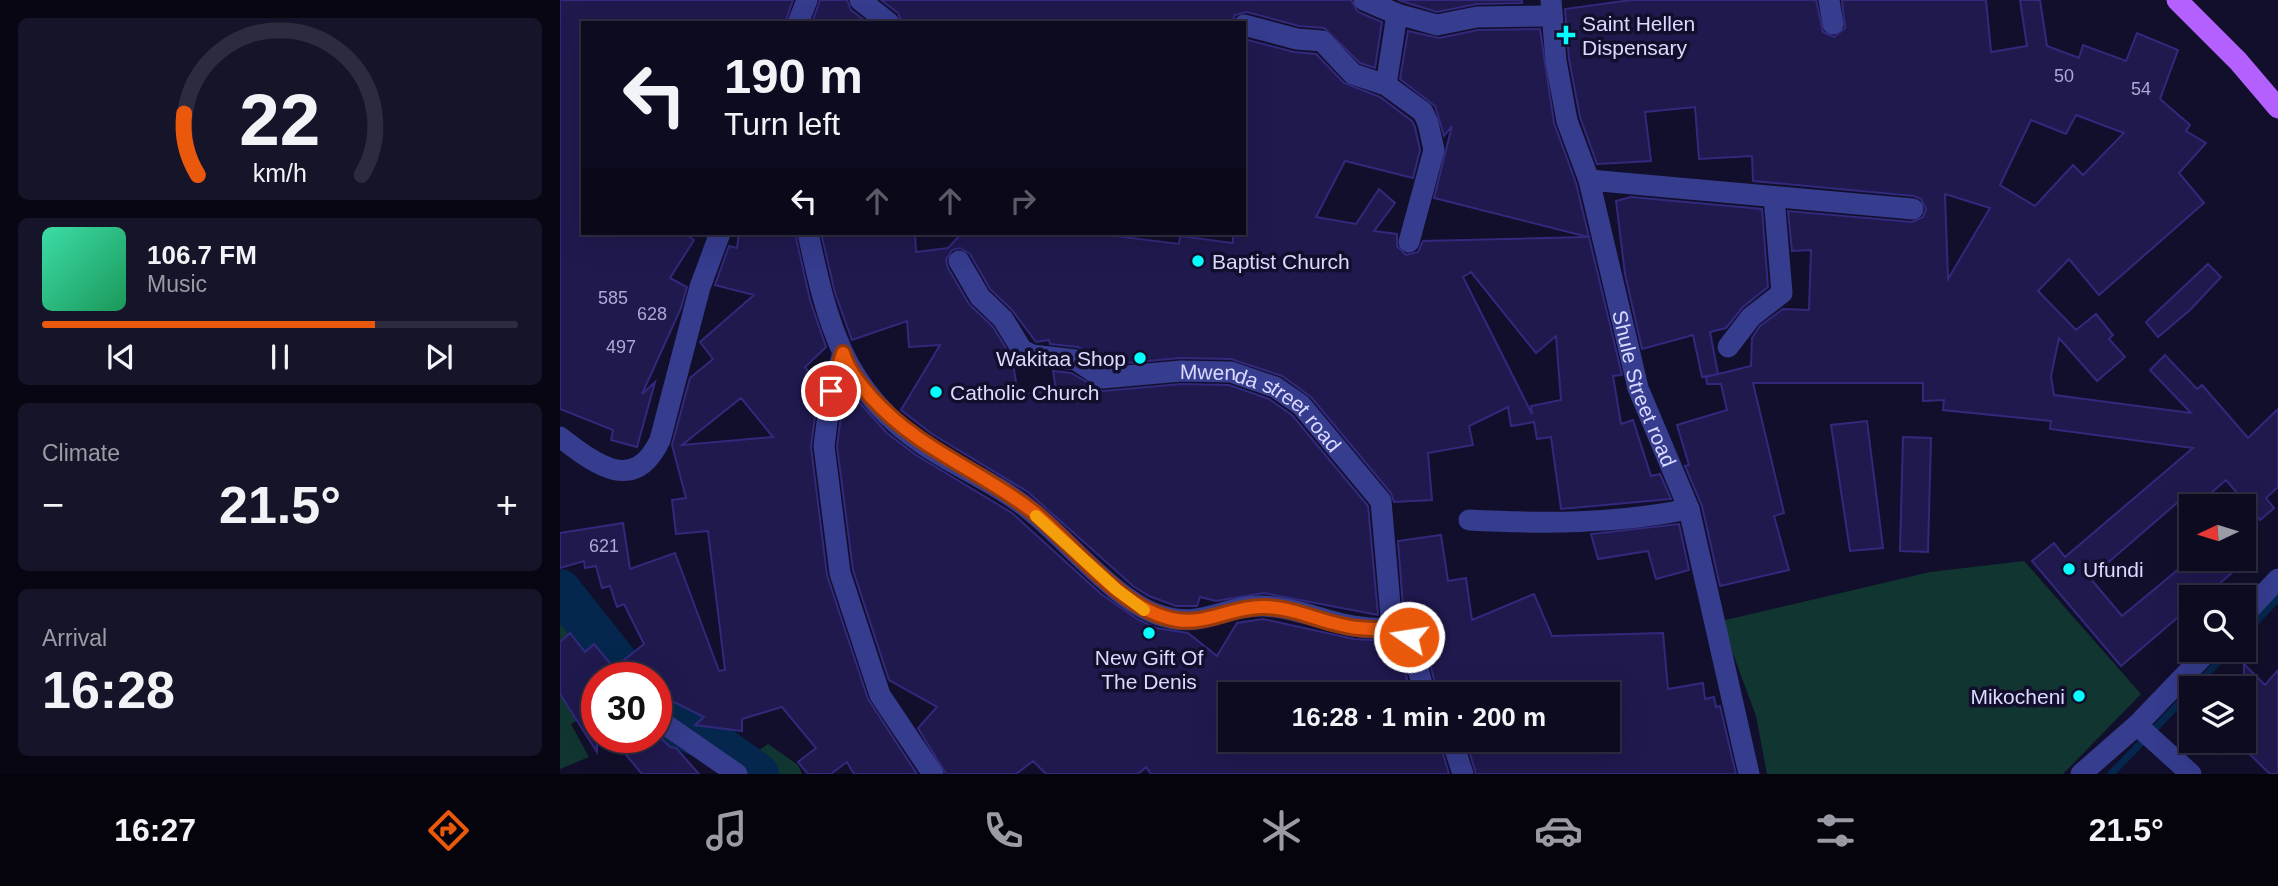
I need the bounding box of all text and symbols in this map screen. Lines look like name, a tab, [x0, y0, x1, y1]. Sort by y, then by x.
place label: Saint Hellen Dispensary	[1582, 12, 1695, 59]
marker: Saint Hellen Dispensary	[1556, 25, 1576, 45]
icon: left	[609, 49, 700, 140]
text: 190 m	[724, 49, 863, 103]
house number: 50	[2054, 66, 2074, 86]
text: 22	[240, 79, 320, 160]
house number: 54	[2131, 79, 2151, 99]
text: Turn left	[724, 106, 840, 142]
text: km/h	[253, 159, 307, 187]
icon: left	[785, 182, 823, 220]
icon: ahead	[858, 182, 896, 220]
icon: ahead	[931, 182, 969, 220]
icon: right	[1004, 182, 1042, 220]
text: 106.7 FM	[147, 240, 257, 270]
place label: Baptist Church	[1212, 250, 1350, 273]
marker: Baptist Church	[1190, 253, 1206, 269]
text: Music	[147, 271, 207, 297]
house number: 585	[598, 288, 628, 308]
house number: 628	[637, 304, 667, 324]
street label: Shule Street road	[1609, 308, 1681, 470]
house number: 497	[606, 337, 636, 357]
icon: previous	[102, 338, 140, 376]
icon: pause	[261, 338, 299, 376]
icon: next	[420, 338, 458, 376]
place label: Wakitaa Shop	[996, 347, 1126, 370]
marker: Wakitaa Shop	[1132, 350, 1148, 366]
street label: Mwenda street road	[1180, 359, 1346, 456]
pin	[801, 361, 861, 421]
icon: arrive	[812, 372, 850, 410]
place label: Catholic Church	[950, 381, 1099, 404]
marker: Catholic Church	[928, 384, 944, 400]
text: Climate	[42, 440, 120, 466]
text: 21.5°	[219, 476, 341, 534]
text: −	[42, 484, 64, 526]
text: +	[496, 484, 518, 526]
north arrow	[2179, 494, 2256, 570]
map controls	[2179, 494, 2256, 753]
house number: 621	[589, 536, 619, 556]
place label: Ufundi	[2083, 558, 2144, 581]
marker: Ufundi	[2061, 561, 2077, 577]
button: search	[2179, 585, 2256, 662]
position arrow	[1372, 600, 1446, 674]
text: Arrival	[42, 625, 107, 651]
marker: New Gift Of The Denis	[1141, 625, 1157, 641]
place label: New Gift Of The Denis	[1095, 646, 1203, 693]
text: 16:28	[42, 661, 175, 719]
speed limit sign: 30	[581, 662, 672, 753]
button: layers	[2179, 676, 2256, 753]
place label: Mikocheni	[1970, 685, 2065, 708]
marker: Mikocheni	[2071, 688, 2087, 704]
text: 16:28 · 1 min · 200 m	[1292, 702, 1546, 732]
icon: directions	[424, 806, 473, 855]
icon: music	[702, 806, 751, 855]
icon: phone	[979, 806, 1028, 855]
icon: climate	[1257, 806, 1306, 855]
icon: car	[1534, 806, 1583, 855]
icon: filters	[1811, 806, 1860, 855]
text: 16:27	[114, 812, 196, 848]
text: 21.5°	[2089, 812, 2164, 848]

